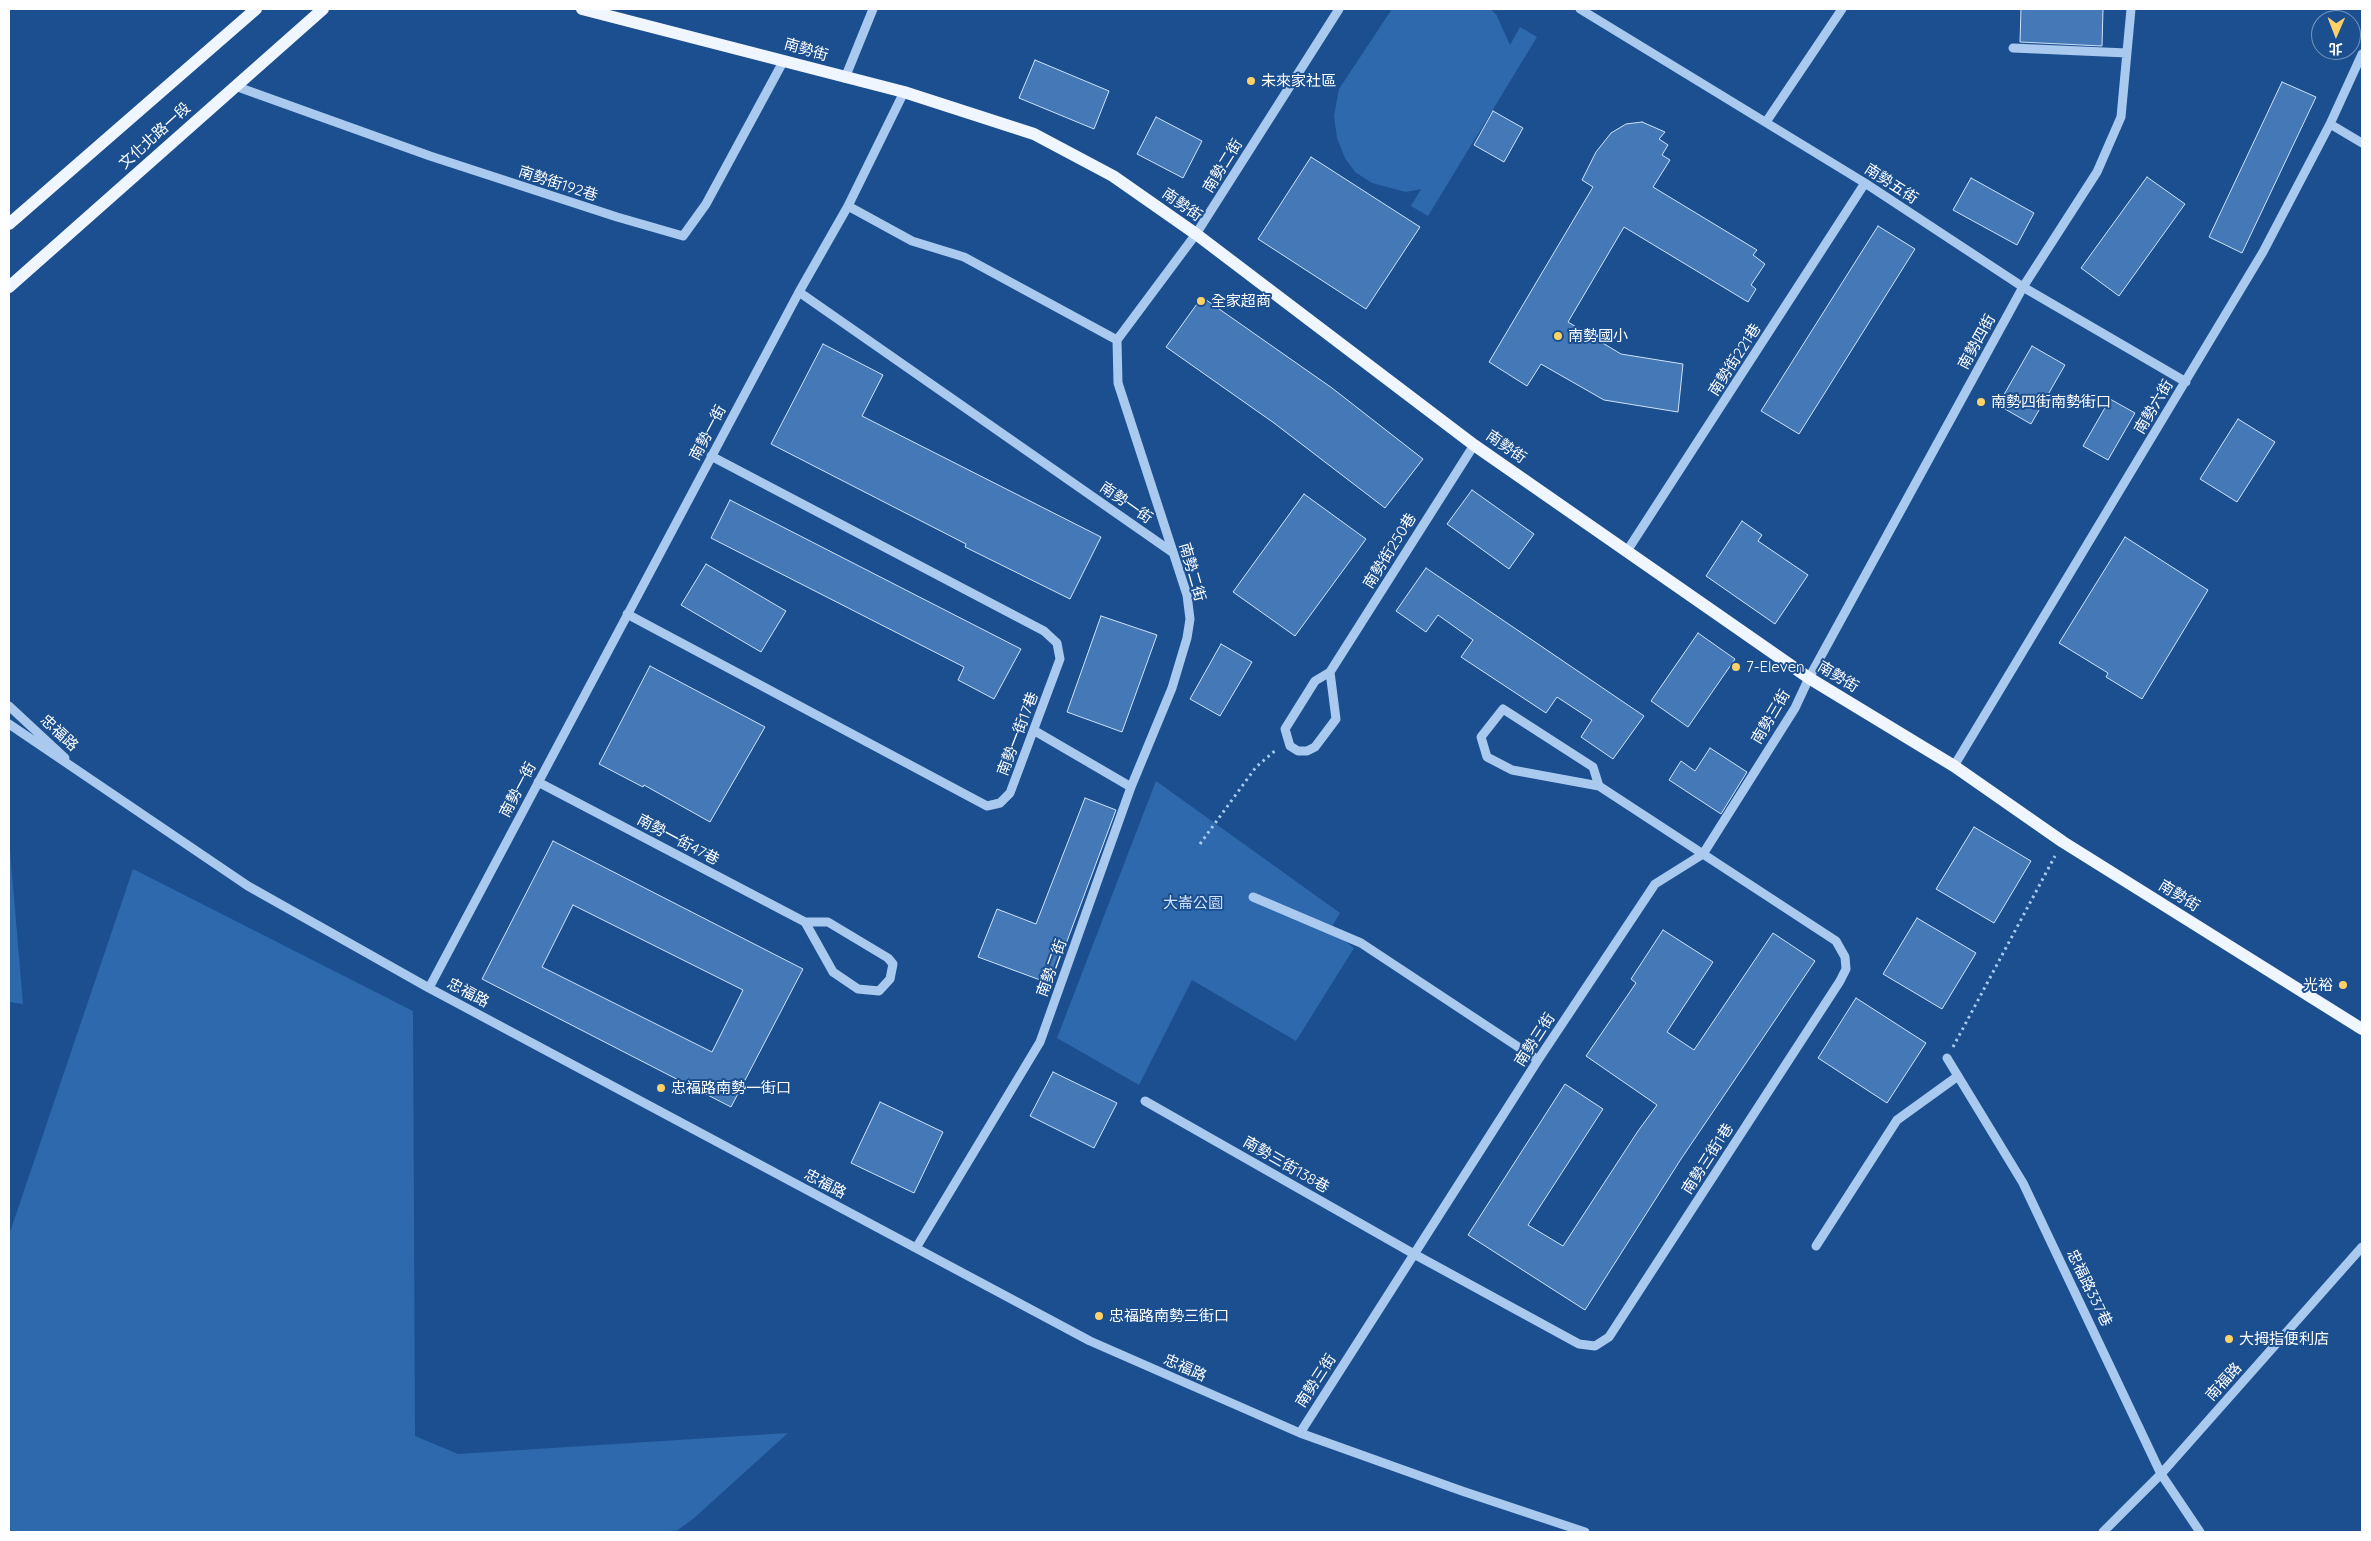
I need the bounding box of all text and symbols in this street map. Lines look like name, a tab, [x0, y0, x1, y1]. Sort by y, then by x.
north arrow	[2311, 10, 2361, 60]
street label: 南勢街	[782, 35, 830, 65]
text: 北	[2329, 40, 2343, 58]
place label: 未來家社區	[1261, 72, 1336, 90]
marker: 未來家社區	[1245, 75, 1257, 87]
street label: 文化北路一段	[116, 99, 194, 173]
street label: 南勢二街	[1199, 136, 1247, 196]
street label: 南勢五街	[1861, 160, 1921, 208]
street label: 南勢街192巷	[516, 163, 600, 205]
street label: 南勢街	[1158, 185, 1206, 225]
place label: 全家超商	[1211, 292, 1271, 310]
marker: 全家超商	[1195, 295, 1207, 307]
street label: 南勢四街	[1955, 311, 1999, 373]
street label: 南勢街221巷	[1705, 321, 1765, 399]
place label: 南勢國小	[1568, 327, 1628, 345]
marker: 南勢國小	[1552, 330, 1564, 342]
street label: 南勢六街	[2131, 377, 2177, 437]
place label: 南勢四街南勢街口	[1991, 393, 2111, 411]
marker: 南勢四街南勢街口	[1975, 396, 1987, 408]
street label: 南勢一街	[686, 402, 730, 464]
street label: 南勢街	[1482, 427, 1530, 467]
street label: 南勢一街	[1096, 478, 1156, 528]
street label: 南勢街250巷	[1360, 510, 1420, 592]
street label: 南勢二街	[1175, 541, 1209, 603]
place label: 7-Eleven	[1746, 658, 1805, 676]
street label: 南勢街	[1814, 658, 1862, 696]
marker: 7-Eleven	[1730, 661, 1742, 673]
street label: 南勢三街	[1748, 687, 1794, 747]
street label: 南勢一街17巷	[994, 690, 1042, 778]
street label: 忠福路	[36, 711, 82, 755]
street label: 南勢一街	[496, 759, 540, 821]
street label: 南勢一街47巷	[634, 811, 722, 869]
street label: 南勢街	[2155, 876, 2203, 916]
park label: 大崙公園	[1163, 894, 1223, 912]
street label: 南勢二街	[1033, 937, 1071, 999]
street label: 忠福路	[444, 974, 492, 1012]
place label: 光裕	[2303, 976, 2333, 994]
marker: 光裕	[2337, 979, 2349, 991]
street label: 南勢三街	[1511, 1010, 1559, 1070]
place label: 忠福路南勢一街口	[671, 1079, 791, 1097]
marker: 忠福路南勢一街口	[655, 1082, 667, 1094]
street label: 南勢三街1巷	[1679, 1120, 1737, 1198]
street label: 南勢三街138巷	[1240, 1133, 1332, 1197]
street label: 忠福路	[801, 1165, 849, 1203]
street label: 忠福路337巷	[2063, 1247, 2115, 1329]
place label: 忠福路南勢三街口	[1109, 1307, 1229, 1325]
marker: 忠福路南勢三街口	[1093, 1310, 1105, 1322]
place label: 大拇指便利店	[2239, 1330, 2329, 1348]
marker: 大拇指便利店	[2223, 1333, 2235, 1345]
street label: 忠福路	[1161, 1351, 1209, 1385]
street label: 南勢三街	[1292, 1351, 1340, 1411]
street label: 南福路	[2202, 1359, 2246, 1405]

